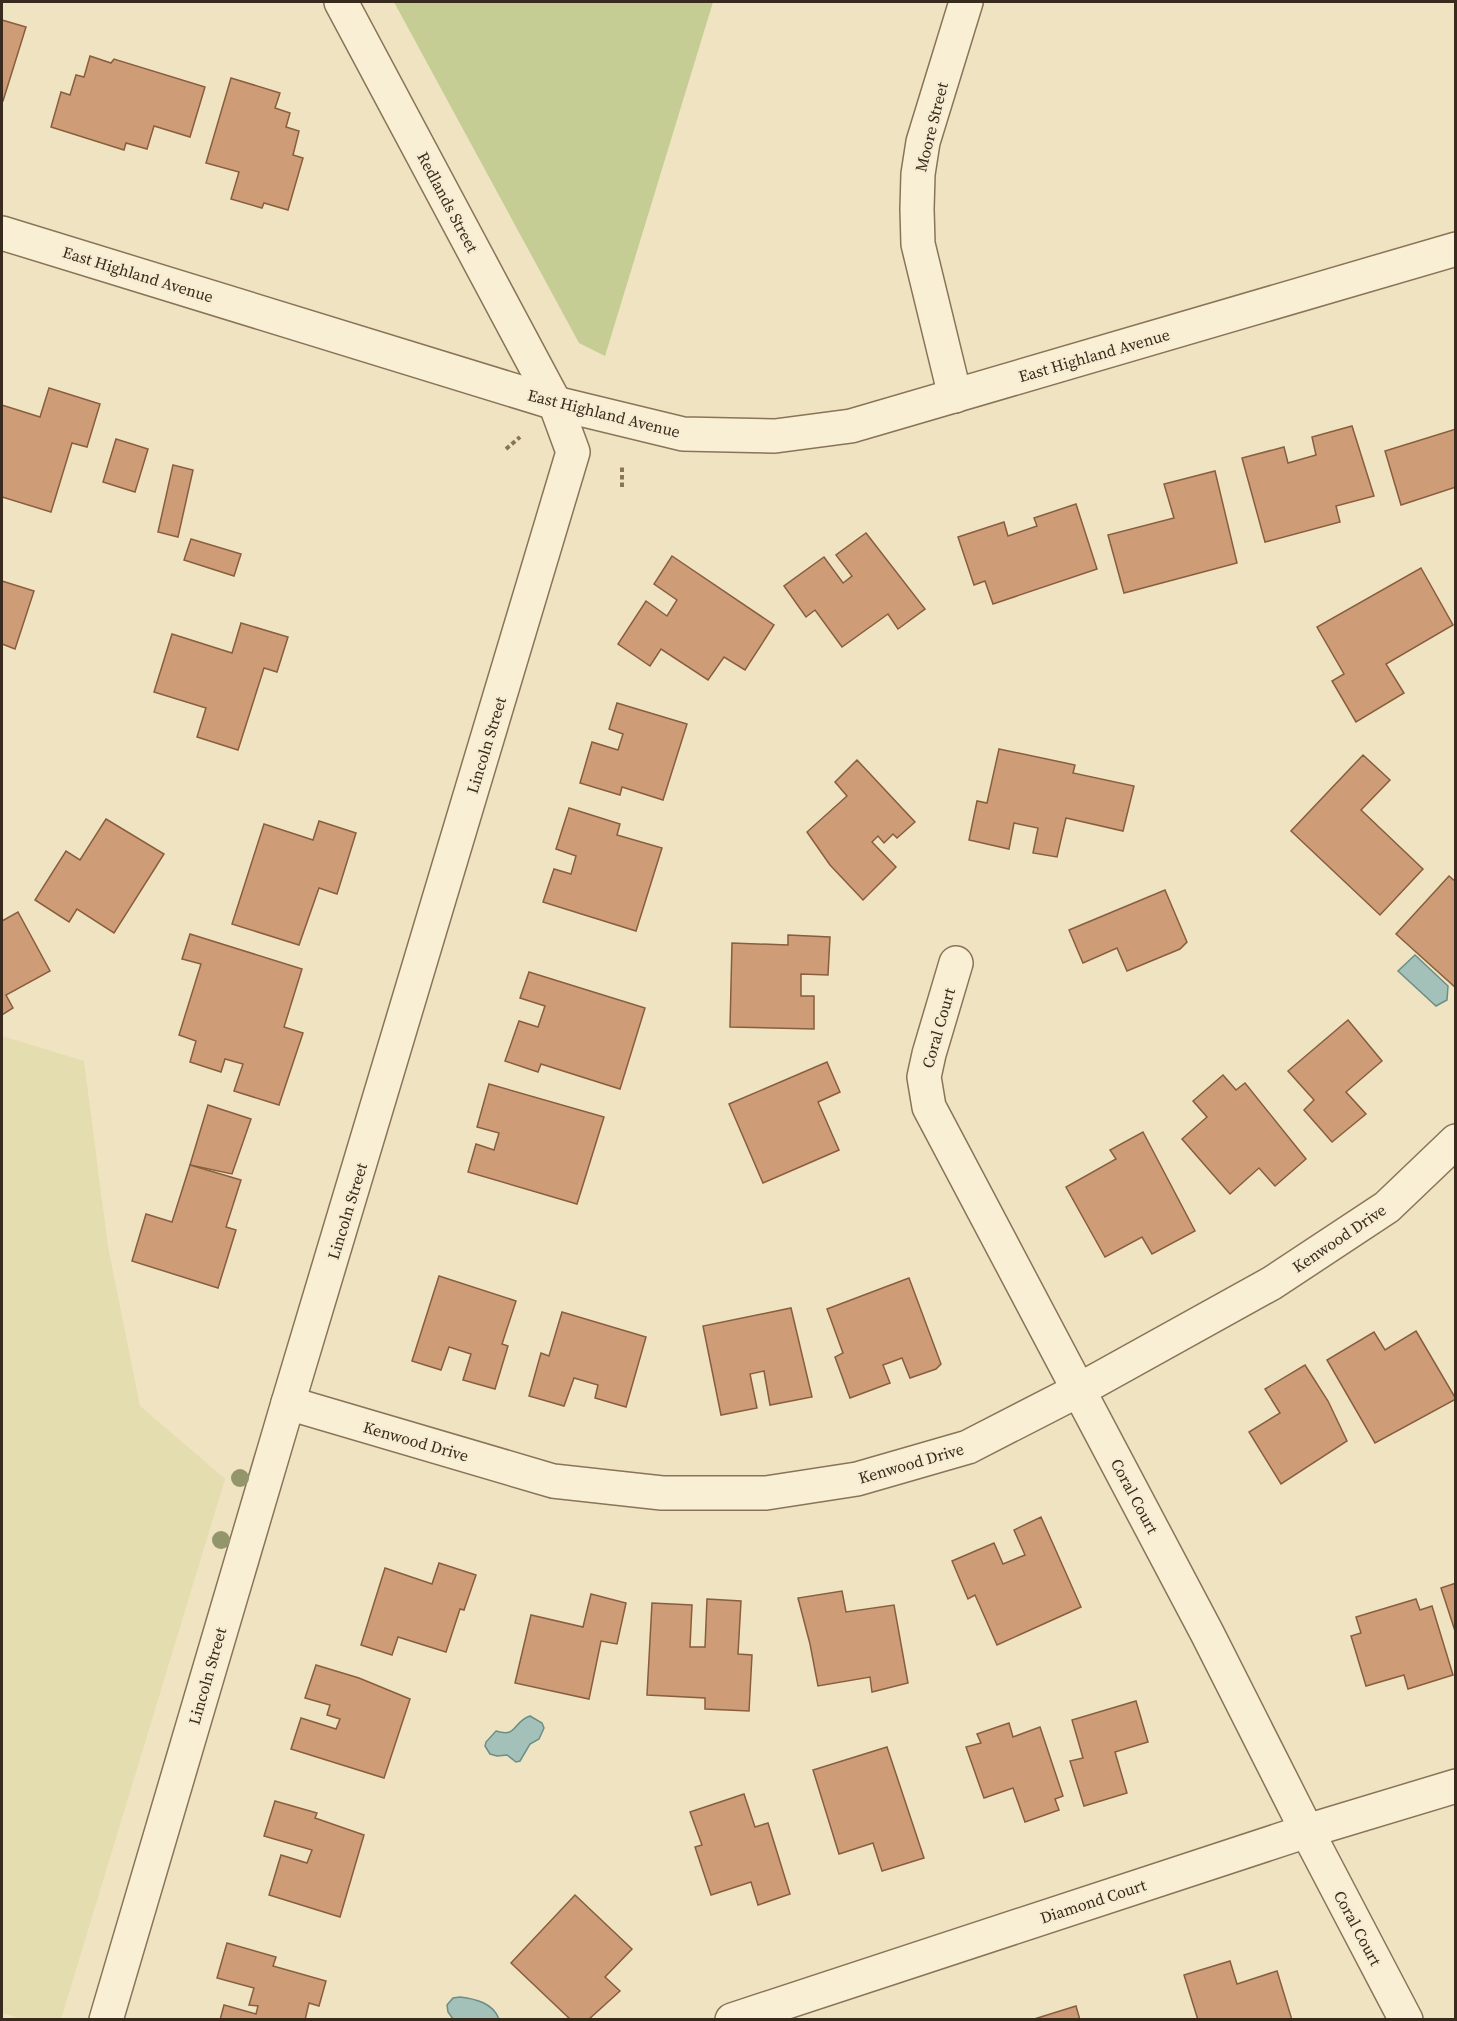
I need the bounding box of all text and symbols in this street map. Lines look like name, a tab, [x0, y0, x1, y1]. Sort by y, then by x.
street label: Moore Street	[909, 79, 953, 174]
street label: Redlands Street	[412, 148, 484, 257]
street label: East Highland Avenue	[60, 241, 216, 307]
street label: East Highland Avenue	[1016, 323, 1172, 387]
street label: East Highland Avenue	[525, 383, 683, 443]
street label: Lincoln Street	[461, 693, 511, 796]
street label: Coral Court	[916, 985, 960, 1071]
street label: Lincoln Street	[322, 1159, 372, 1262]
street label: Kenwood Drive	[1288, 1199, 1390, 1277]
street label: Kenwood Drive	[361, 1415, 471, 1467]
street label: Kenwood Drive	[856, 1437, 966, 1489]
street label: Coral Court	[1106, 1454, 1164, 1538]
street label: Lincoln Street	[183, 1624, 232, 1727]
street label: Diamond Court	[1037, 1873, 1150, 1928]
street label: Coral Court	[1329, 1886, 1387, 1970]

